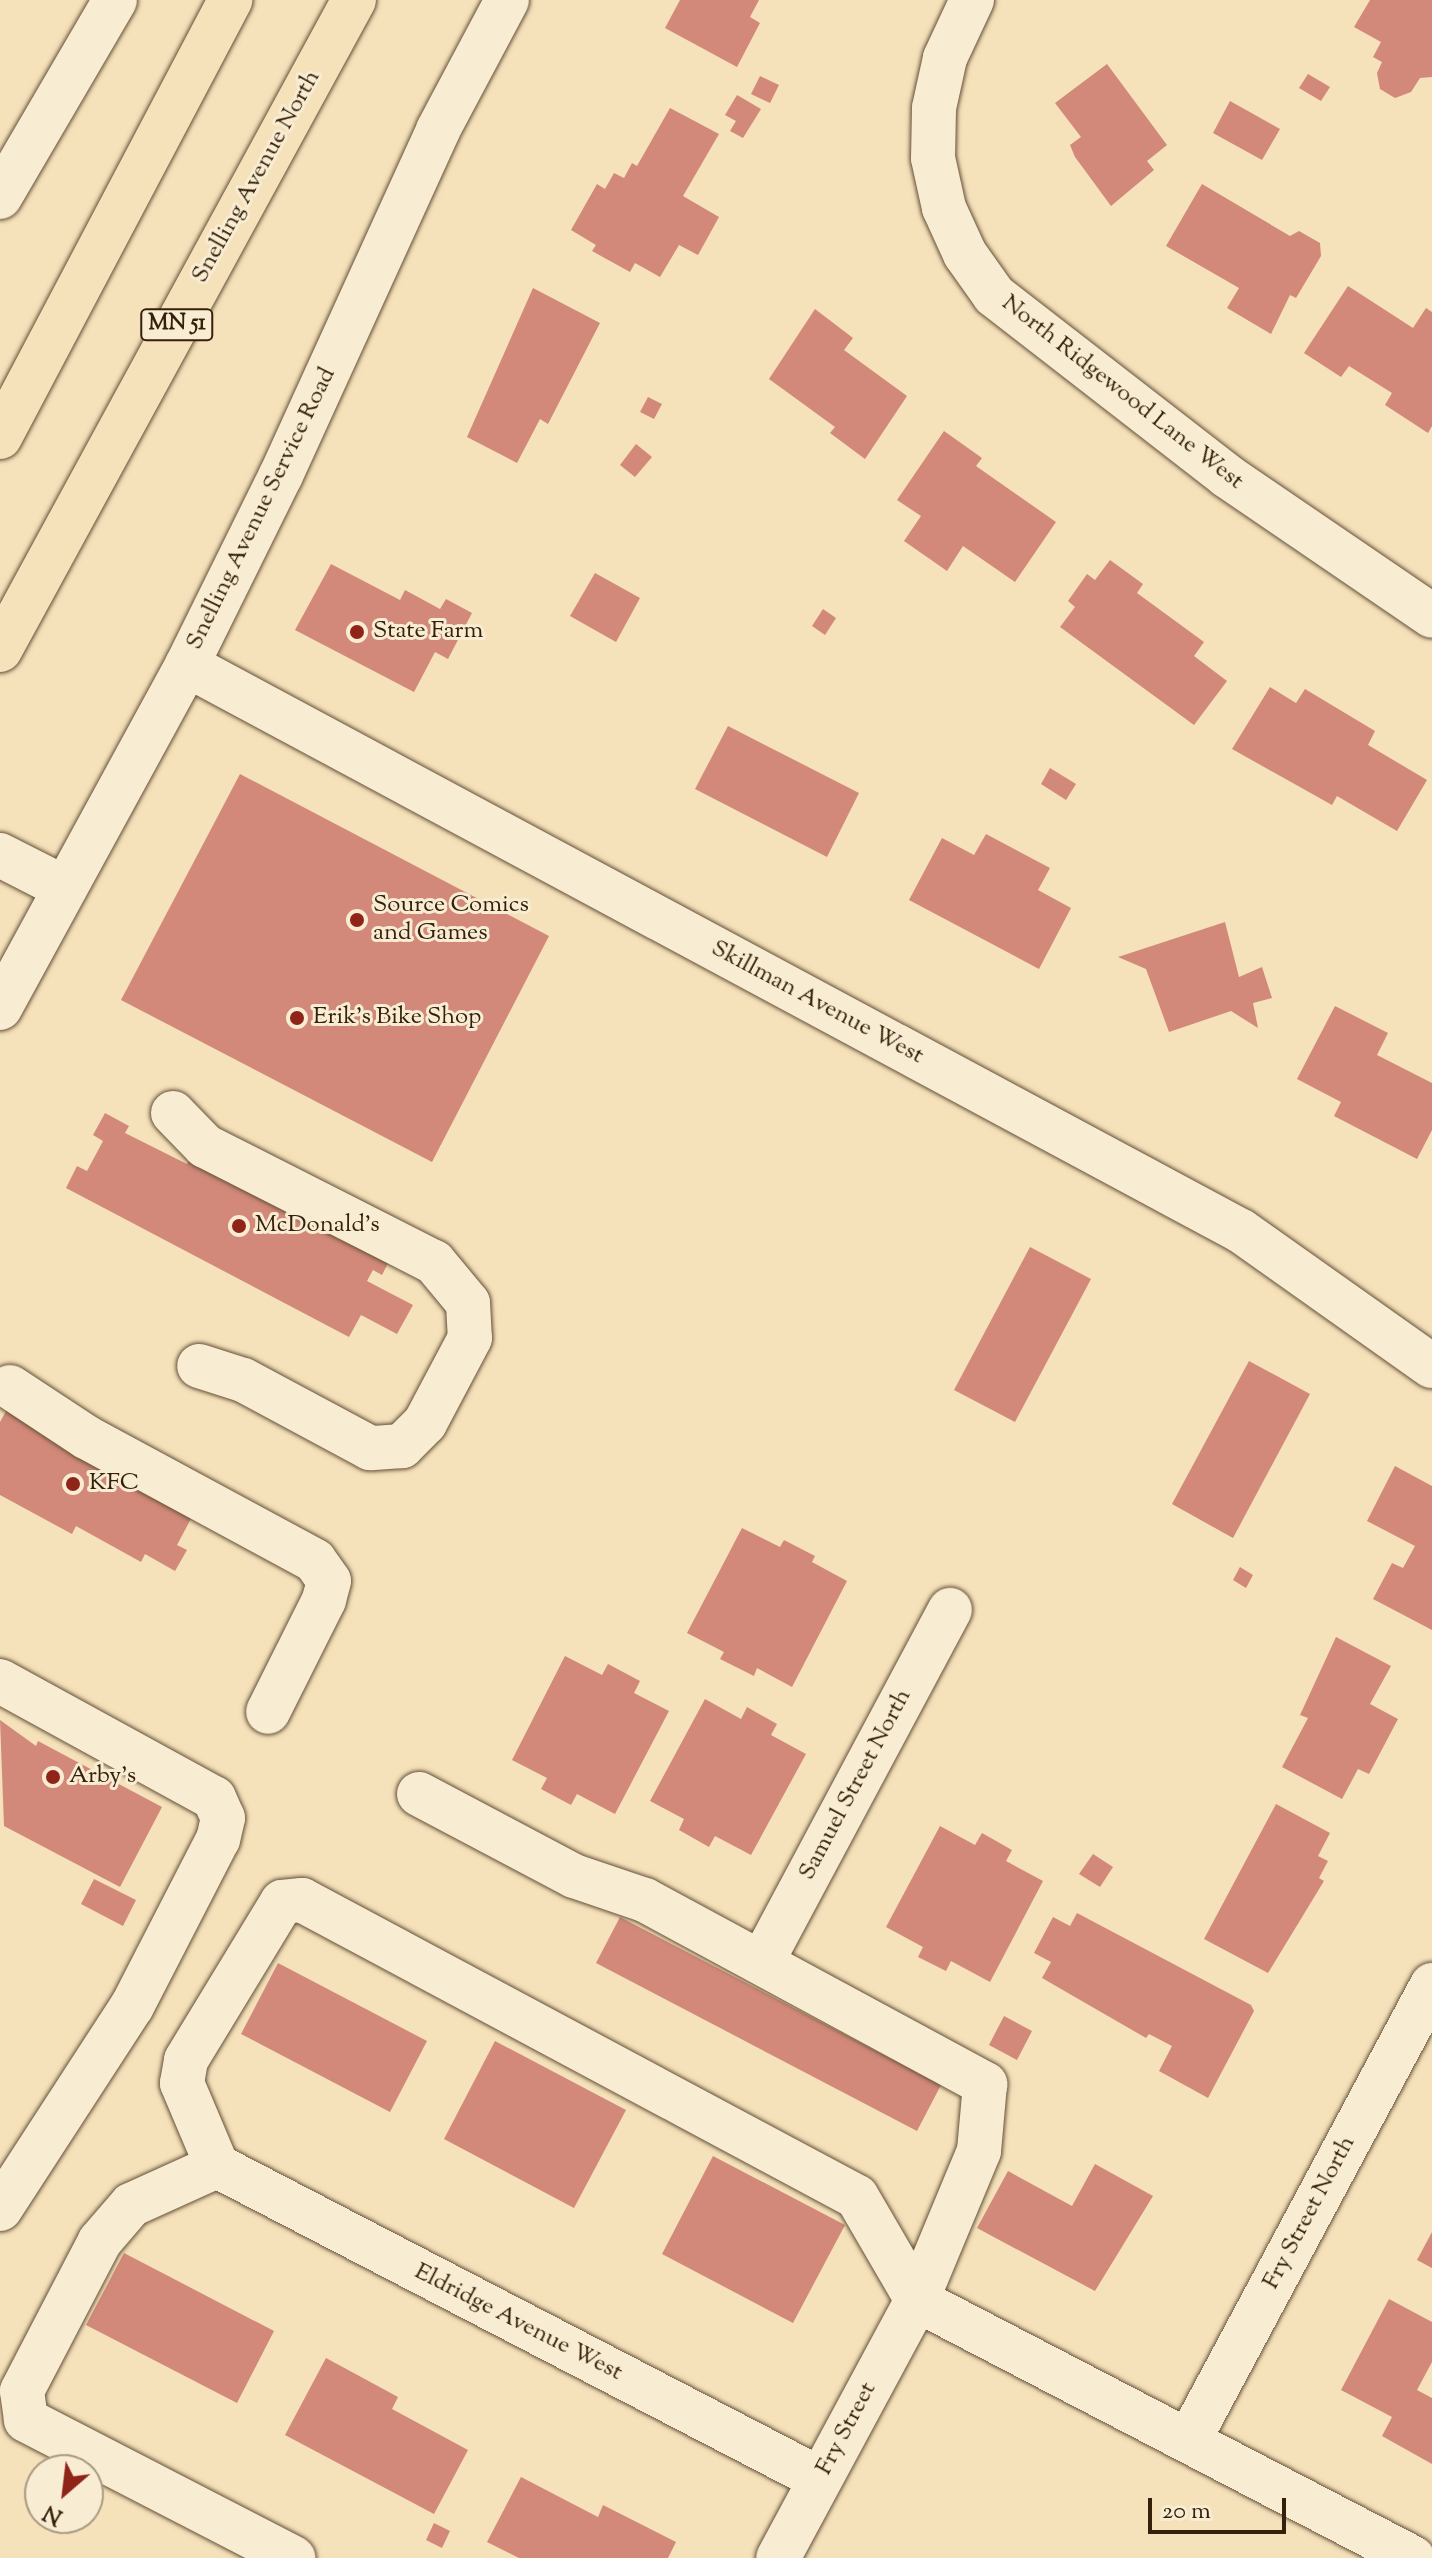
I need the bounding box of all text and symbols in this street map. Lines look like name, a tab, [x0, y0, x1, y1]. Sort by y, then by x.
street label: Snelling Avenue North	[187, 66, 327, 288]
street label: North Ridgewood Lane West	[995, 290, 1249, 496]
road number: MN 51	[139, 307, 215, 343]
street label: Snelling Avenue Service Road	[181, 363, 343, 655]
place label: State Farm	[373, 618, 483, 646]
marker: State Farm	[348, 623, 366, 641]
place label: Source Comics and Games	[373, 892, 529, 948]
marker: Source Comics and Games	[348, 911, 366, 929]
street label: Skillman Avenue West	[706, 935, 928, 1071]
place label: Erik's Bike Shop	[313, 1004, 481, 1032]
marker: Erik's Bike Shop	[288, 1009, 306, 1027]
place label: McDonald's	[255, 1212, 380, 1240]
marker: McDonald's	[230, 1217, 248, 1235]
place label: KFC	[89, 1470, 139, 1498]
marker: KFC	[64, 1475, 82, 1493]
street label: Samuel Street North	[794, 1685, 918, 1885]
place label: Arby's	[69, 1763, 136, 1791]
marker: Arby's	[44, 1768, 62, 1786]
street label: Fry Street North	[1258, 2131, 1362, 2295]
street label: Eldridge Avenue West	[409, 2258, 627, 2388]
street label: Fry Street	[811, 2378, 883, 2480]
north arrow	[24, 2454, 104, 2534]
scale bar	[1152, 2482, 1290, 2532]
text: N	[38, 2495, 69, 2532]
text: 20 m	[1162, 2495, 1211, 2529]

